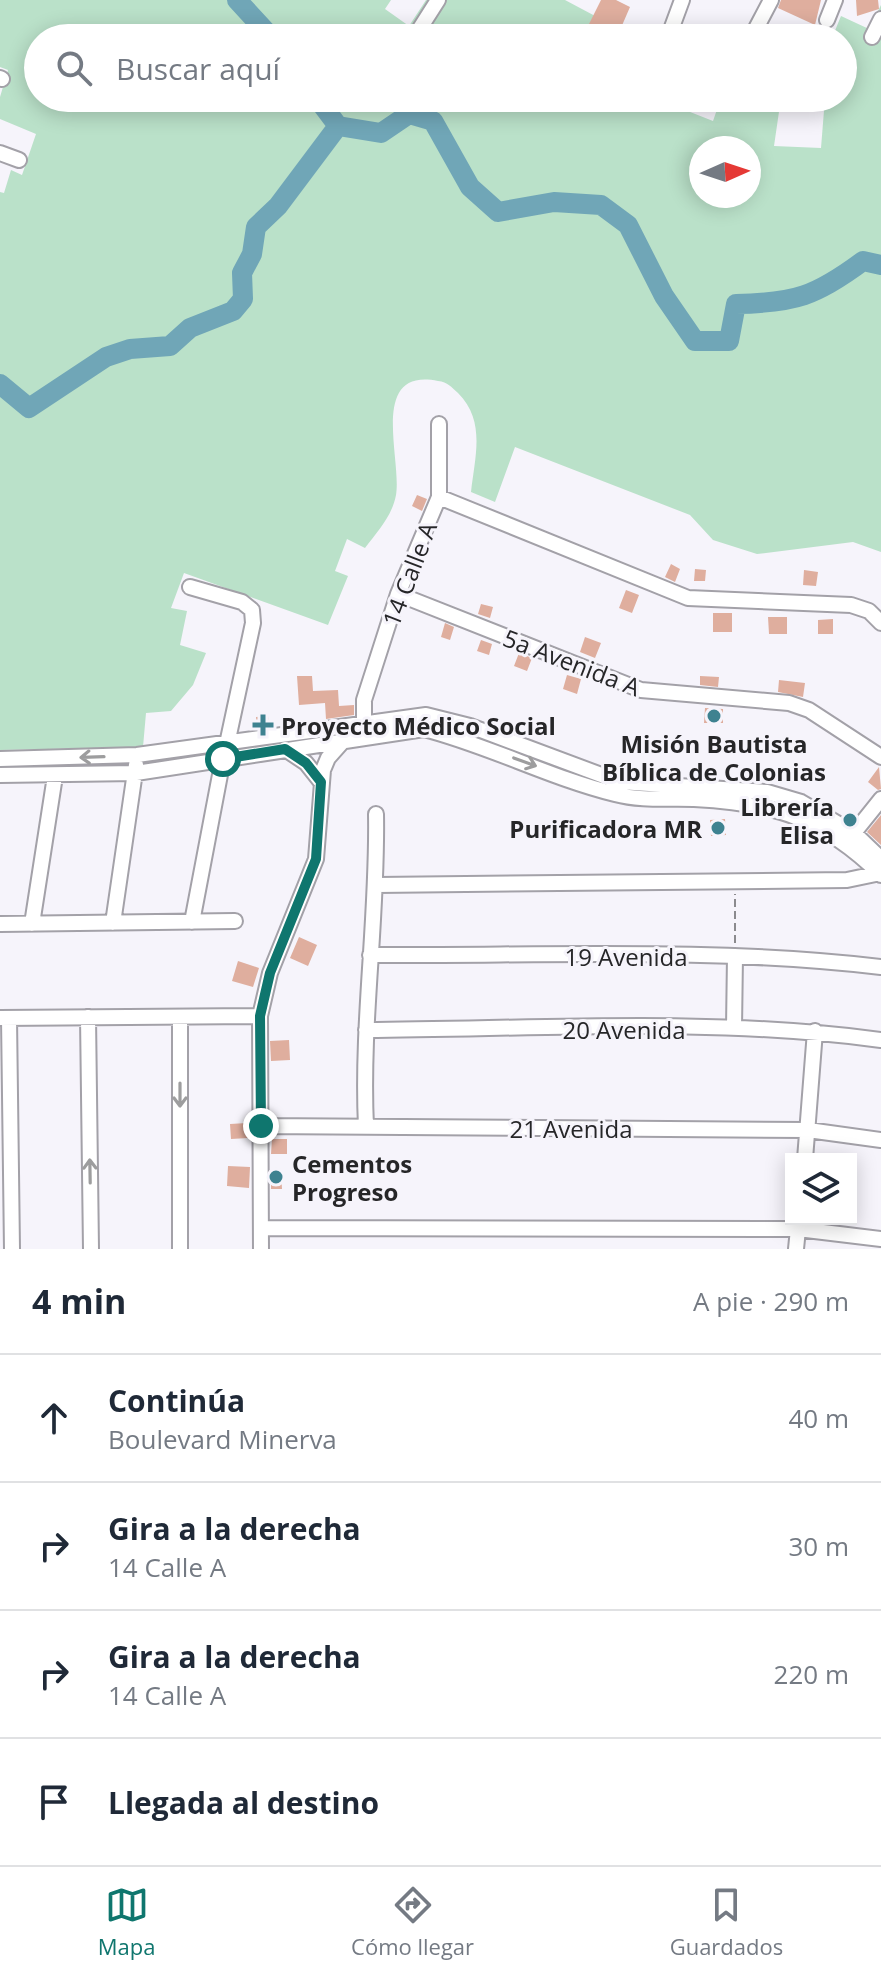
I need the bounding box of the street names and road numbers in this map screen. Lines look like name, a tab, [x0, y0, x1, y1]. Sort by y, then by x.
street label: 14 Calle A	[374, 516, 444, 631]
street label: 5a Avenida A	[499, 621, 646, 704]
street label: 19 Avenida	[564, 940, 688, 973]
street label: 20 Avenida	[562, 1013, 686, 1046]
street label: 21 Avenida	[509, 1112, 633, 1145]

